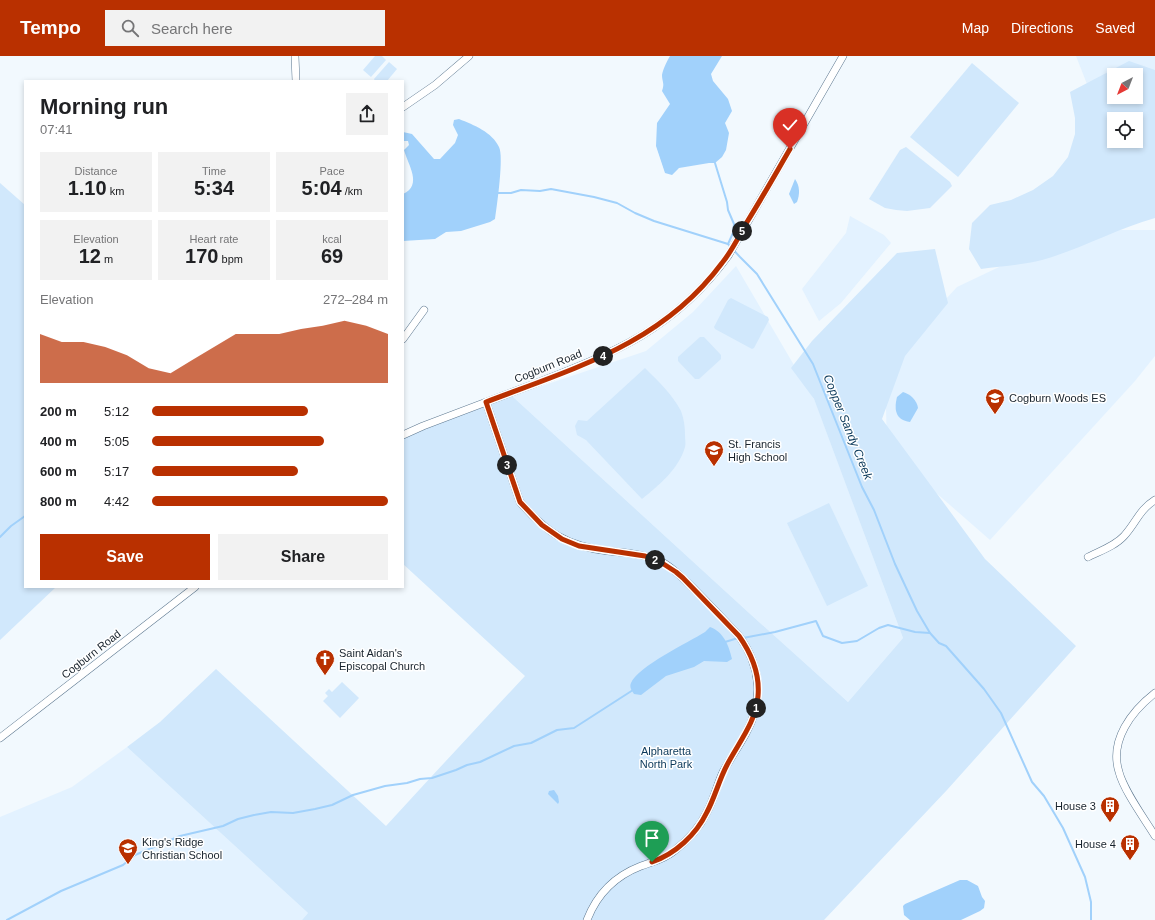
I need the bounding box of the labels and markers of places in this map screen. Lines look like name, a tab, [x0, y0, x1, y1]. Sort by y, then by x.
pin	[773, 108, 807, 149]
pin: 5	[732, 221, 752, 241]
pin: 4	[593, 346, 613, 366]
school or university icon: Cogburn Woods ES	[984, 387, 1006, 415]
place label: Cogburn Woods ES	[1009, 392, 1106, 404]
place label: St. Francis High School	[728, 438, 787, 463]
school or university icon: St. Francis High School	[703, 439, 725, 467]
pin: 3	[497, 455, 517, 475]
pin: 2	[645, 550, 665, 570]
place label: Saint Aidan's Episcopal Church	[339, 647, 425, 672]
church icon: Saint Aidan's Episcopal Church	[314, 648, 336, 676]
pin: 1	[746, 698, 766, 718]
building icon: House 3	[1099, 795, 1121, 823]
place label: House 3	[1055, 800, 1096, 812]
pin	[635, 821, 669, 862]
building icon: House 4	[1119, 833, 1141, 861]
place label: King's Ridge Christian School	[142, 836, 222, 861]
school or university icon: King's Ridge Christian School	[117, 837, 139, 865]
place label: House 4	[1075, 838, 1116, 850]

